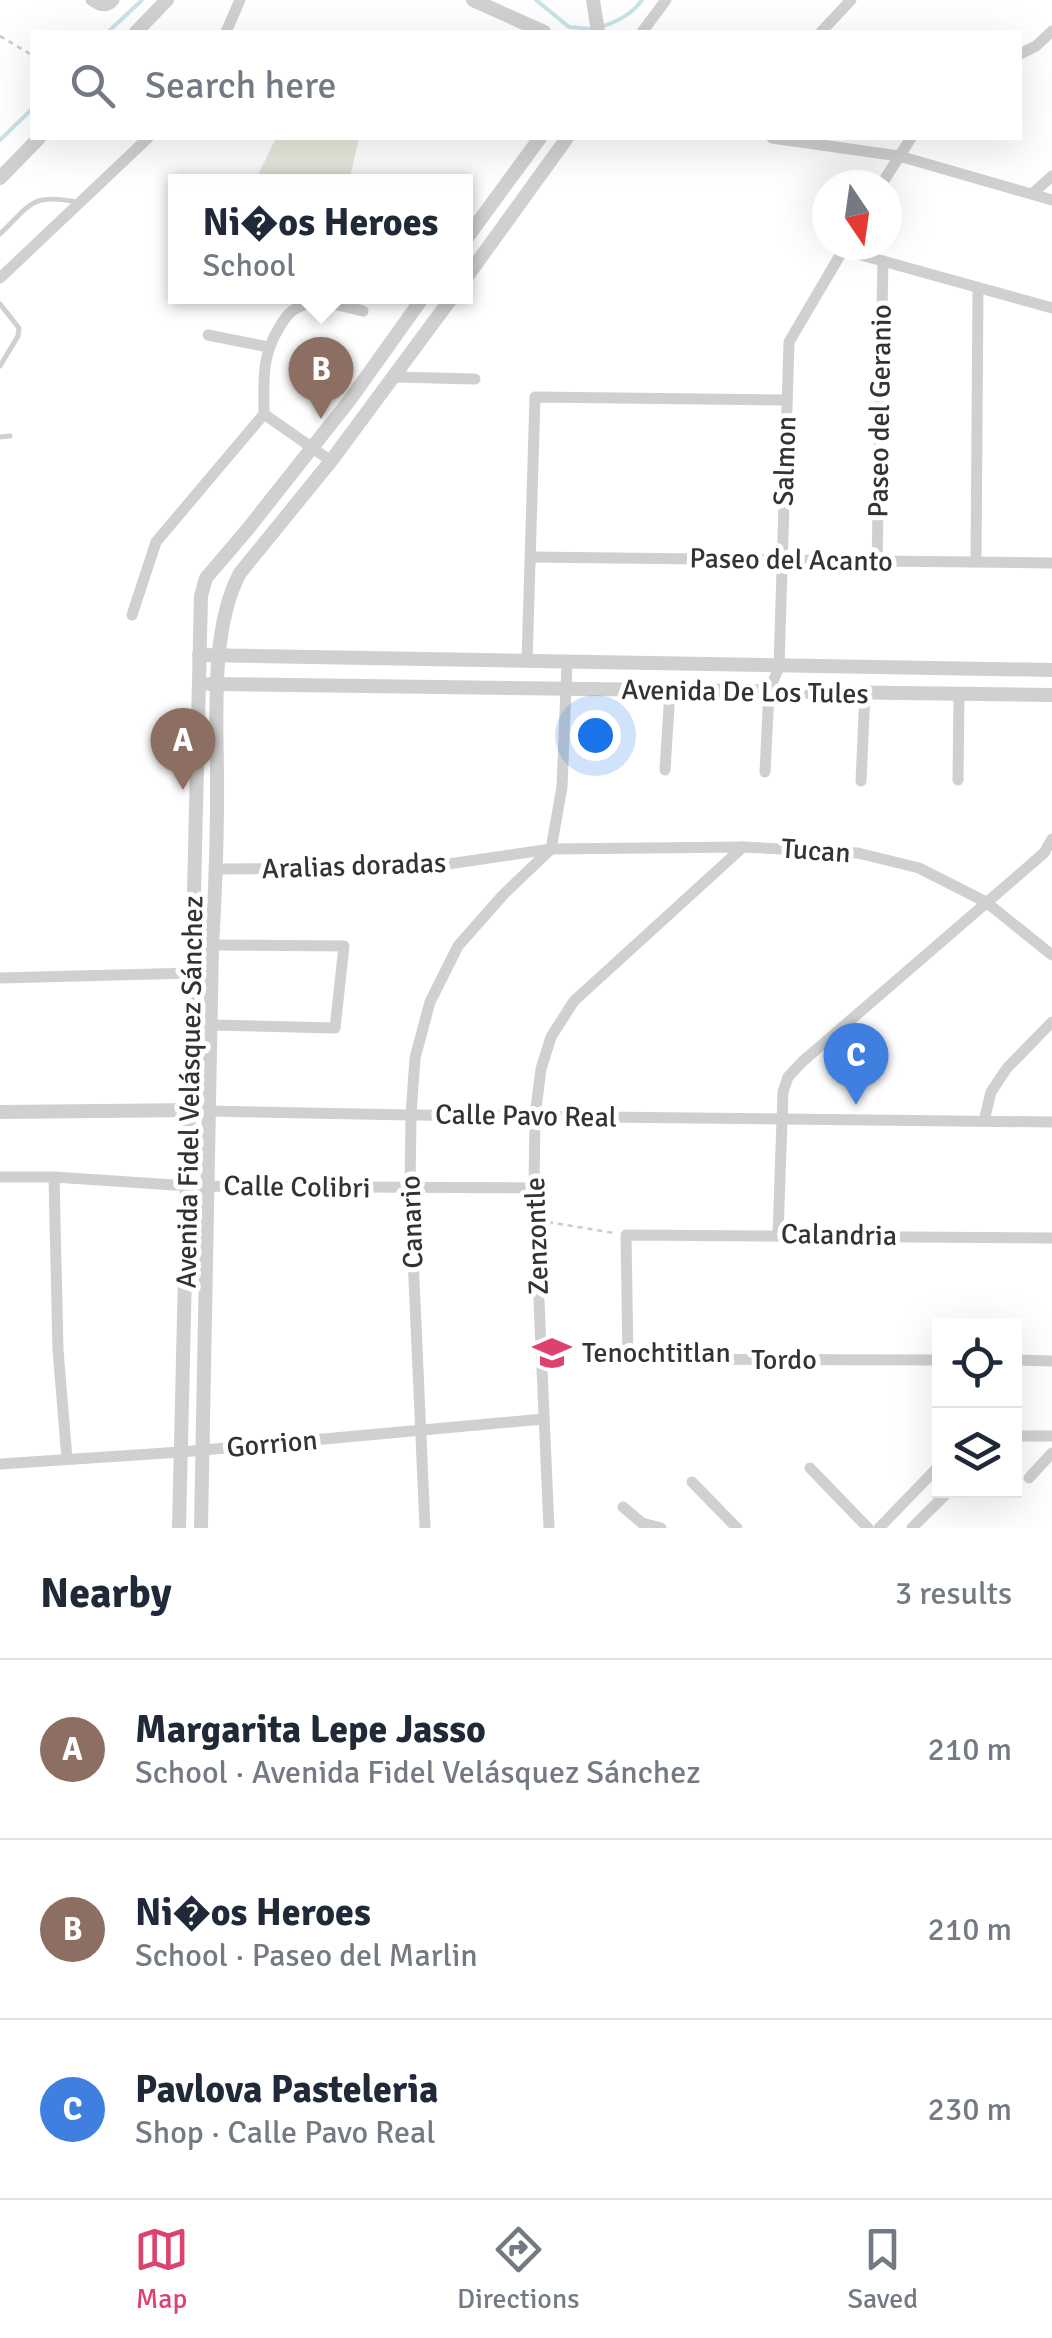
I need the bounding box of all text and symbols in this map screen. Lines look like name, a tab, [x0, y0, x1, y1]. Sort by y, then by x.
search box	[30, 30, 1022, 140]
icon: search	[65, 58, 120, 113]
text: Search here	[145, 62, 337, 109]
north arrow	[812, 170, 902, 260]
popup	[168, 174, 473, 304]
text: Ni�os Heroes	[203, 199, 438, 246]
text: School	[203, 246, 296, 285]
street label: Paseo del Geranio	[861, 304, 899, 518]
pin: B	[288, 336, 354, 419]
street label: Salmon	[766, 415, 804, 507]
street label: Paseo del Acanto	[689, 541, 893, 579]
street label: Avenida De Los Tules	[621, 673, 869, 711]
pin: A	[150, 708, 216, 790]
your location	[570, 710, 621, 761]
street label: Tucan	[780, 832, 852, 870]
street label: Aralias doradas	[261, 846, 447, 886]
street label: Avenida Fidel Velásquez Sánchez	[170, 895, 210, 1289]
pin: C	[824, 1022, 888, 1105]
street label: Calle Pavo Real	[435, 1097, 617, 1135]
street label: Calle Colibri	[223, 1169, 371, 1205]
street label: Canario	[393, 1175, 431, 1269]
street label: Zenzontle	[518, 1176, 556, 1296]
street label: Calandria	[781, 1217, 897, 1253]
map controls	[932, 1318, 1022, 1498]
button: locate	[932, 1318, 1022, 1408]
school or university icon: Tenochtitlan	[531, 1332, 573, 1374]
place label: Tenochtitlan	[582, 1336, 731, 1370]
street label: Tordo	[751, 1343, 817, 1377]
button: layers	[932, 1408, 1022, 1498]
street label: Gorrion	[225, 1423, 319, 1465]
text: Nearby	[40, 1568, 172, 1619]
text: 3 results	[895, 1574, 1012, 1613]
text: Margarita Lepe Jasso	[135, 1706, 486, 1753]
text: A	[62, 1730, 83, 1769]
text: 210 m	[928, 1730, 1012, 1769]
text: School · Avenida Fidel Velásquez Sánchez	[135, 1753, 701, 1792]
text: Ni�os Heroes	[135, 1889, 371, 1936]
text: B	[63, 1910, 82, 1949]
text: 210 m	[928, 1910, 1012, 1949]
text: School · Paseo del Marlin	[135, 1936, 478, 1975]
text: Pavlova Pasteleria	[135, 2066, 439, 2113]
text: C	[63, 2090, 82, 2129]
text: 230 m	[928, 2090, 1012, 2129]
text: Shop · Calle Pavo Real	[135, 2113, 436, 2152]
tab: Map	[134, 2222, 189, 2316]
tab: Directions	[457, 2222, 579, 2316]
tab: Saved	[847, 2222, 918, 2316]

